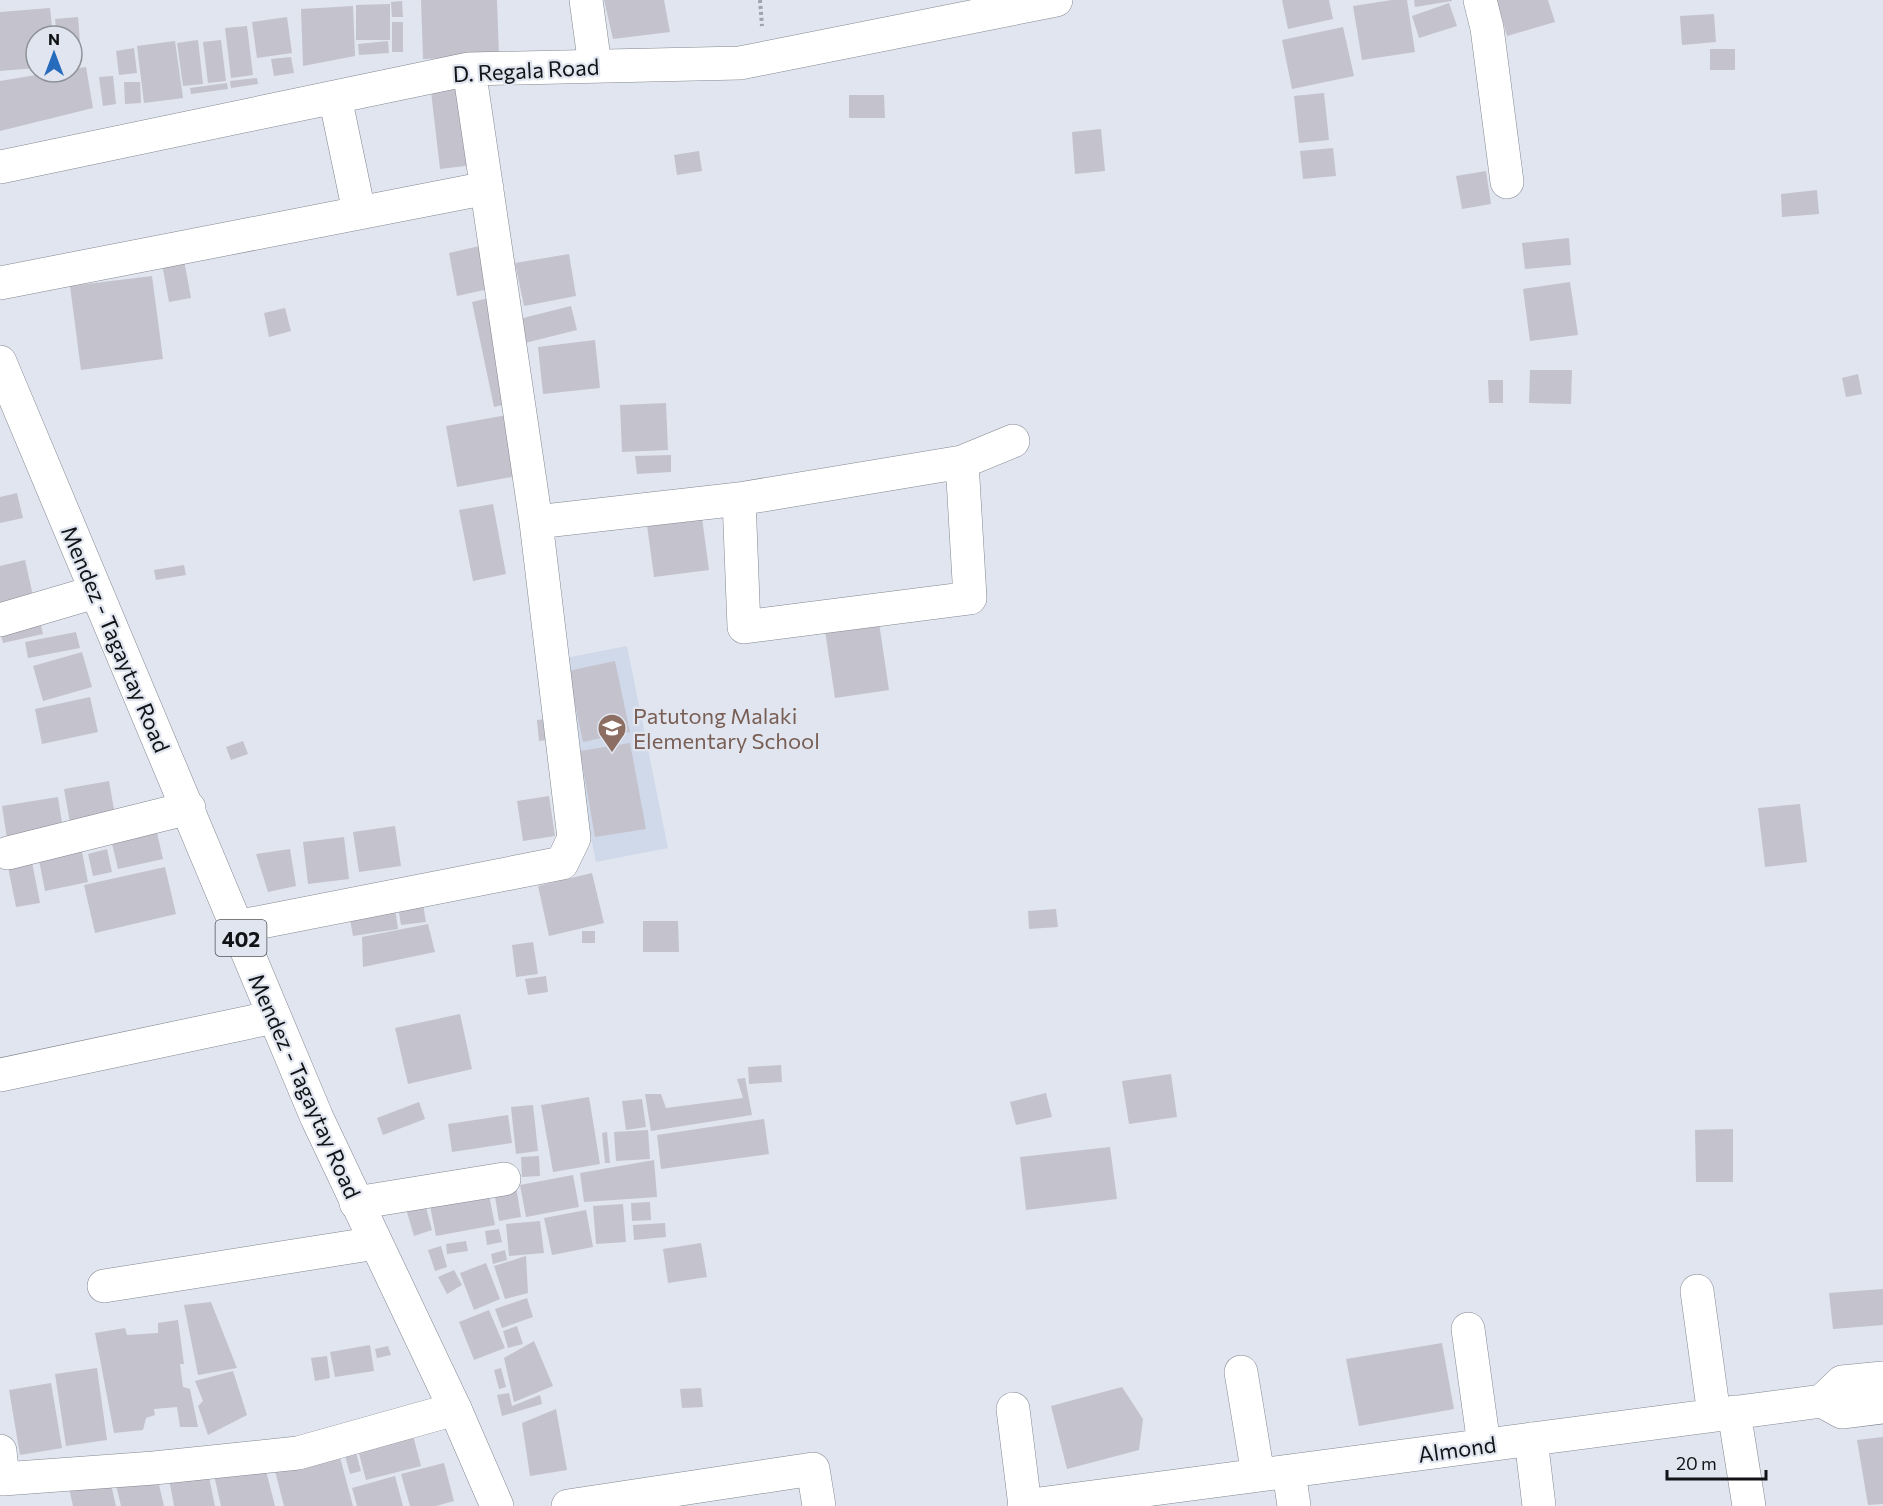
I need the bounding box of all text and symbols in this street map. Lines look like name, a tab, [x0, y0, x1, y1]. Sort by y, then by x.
north arrow	[24, 24, 84, 84]
text: N	[48, 29, 60, 48]
street label: D. Regala Road	[452, 53, 600, 87]
street label: Mendez - Tagaytay Road	[56, 522, 176, 756]
place label: Patutong Malaki Elementary School	[633, 702, 820, 754]
school or university icon: Patutong Malaki Elementary School	[596, 712, 628, 754]
road number: 402	[216, 920, 266, 956]
street label: Mendez - Tagaytay Road	[243, 969, 367, 1203]
street label: Almond	[1416, 1430, 1498, 1468]
scale bar	[1667, 1443, 1766, 1481]
text: 20 m	[1676, 1452, 1717, 1474]

